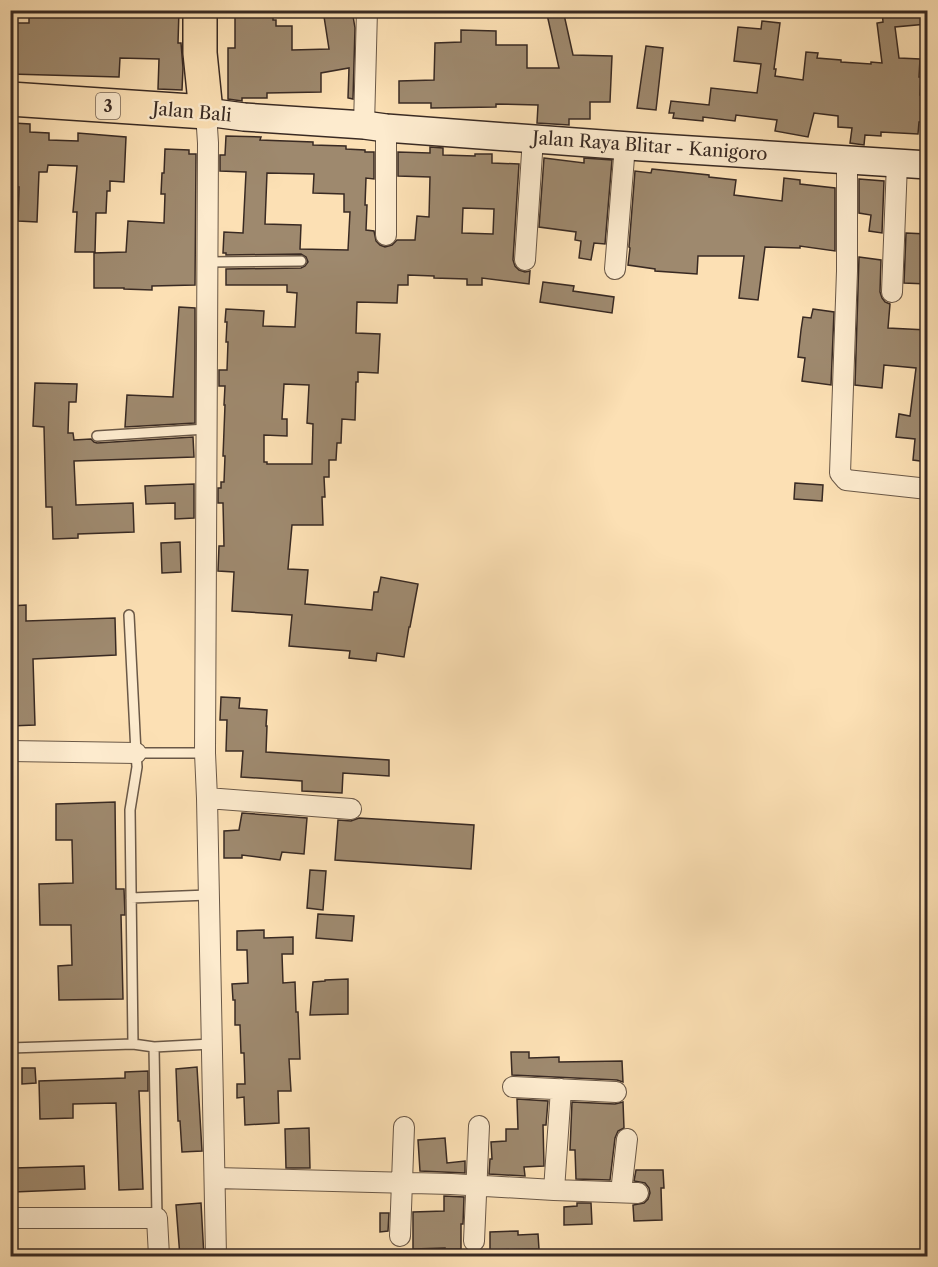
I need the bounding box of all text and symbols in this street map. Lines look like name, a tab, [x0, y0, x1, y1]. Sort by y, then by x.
road number: 3	[96, 93, 120, 119]
street label: Jalan Bali	[148, 97, 233, 126]
street label: Jalan Raya Blitar - Kanigoro	[529, 127, 768, 165]

